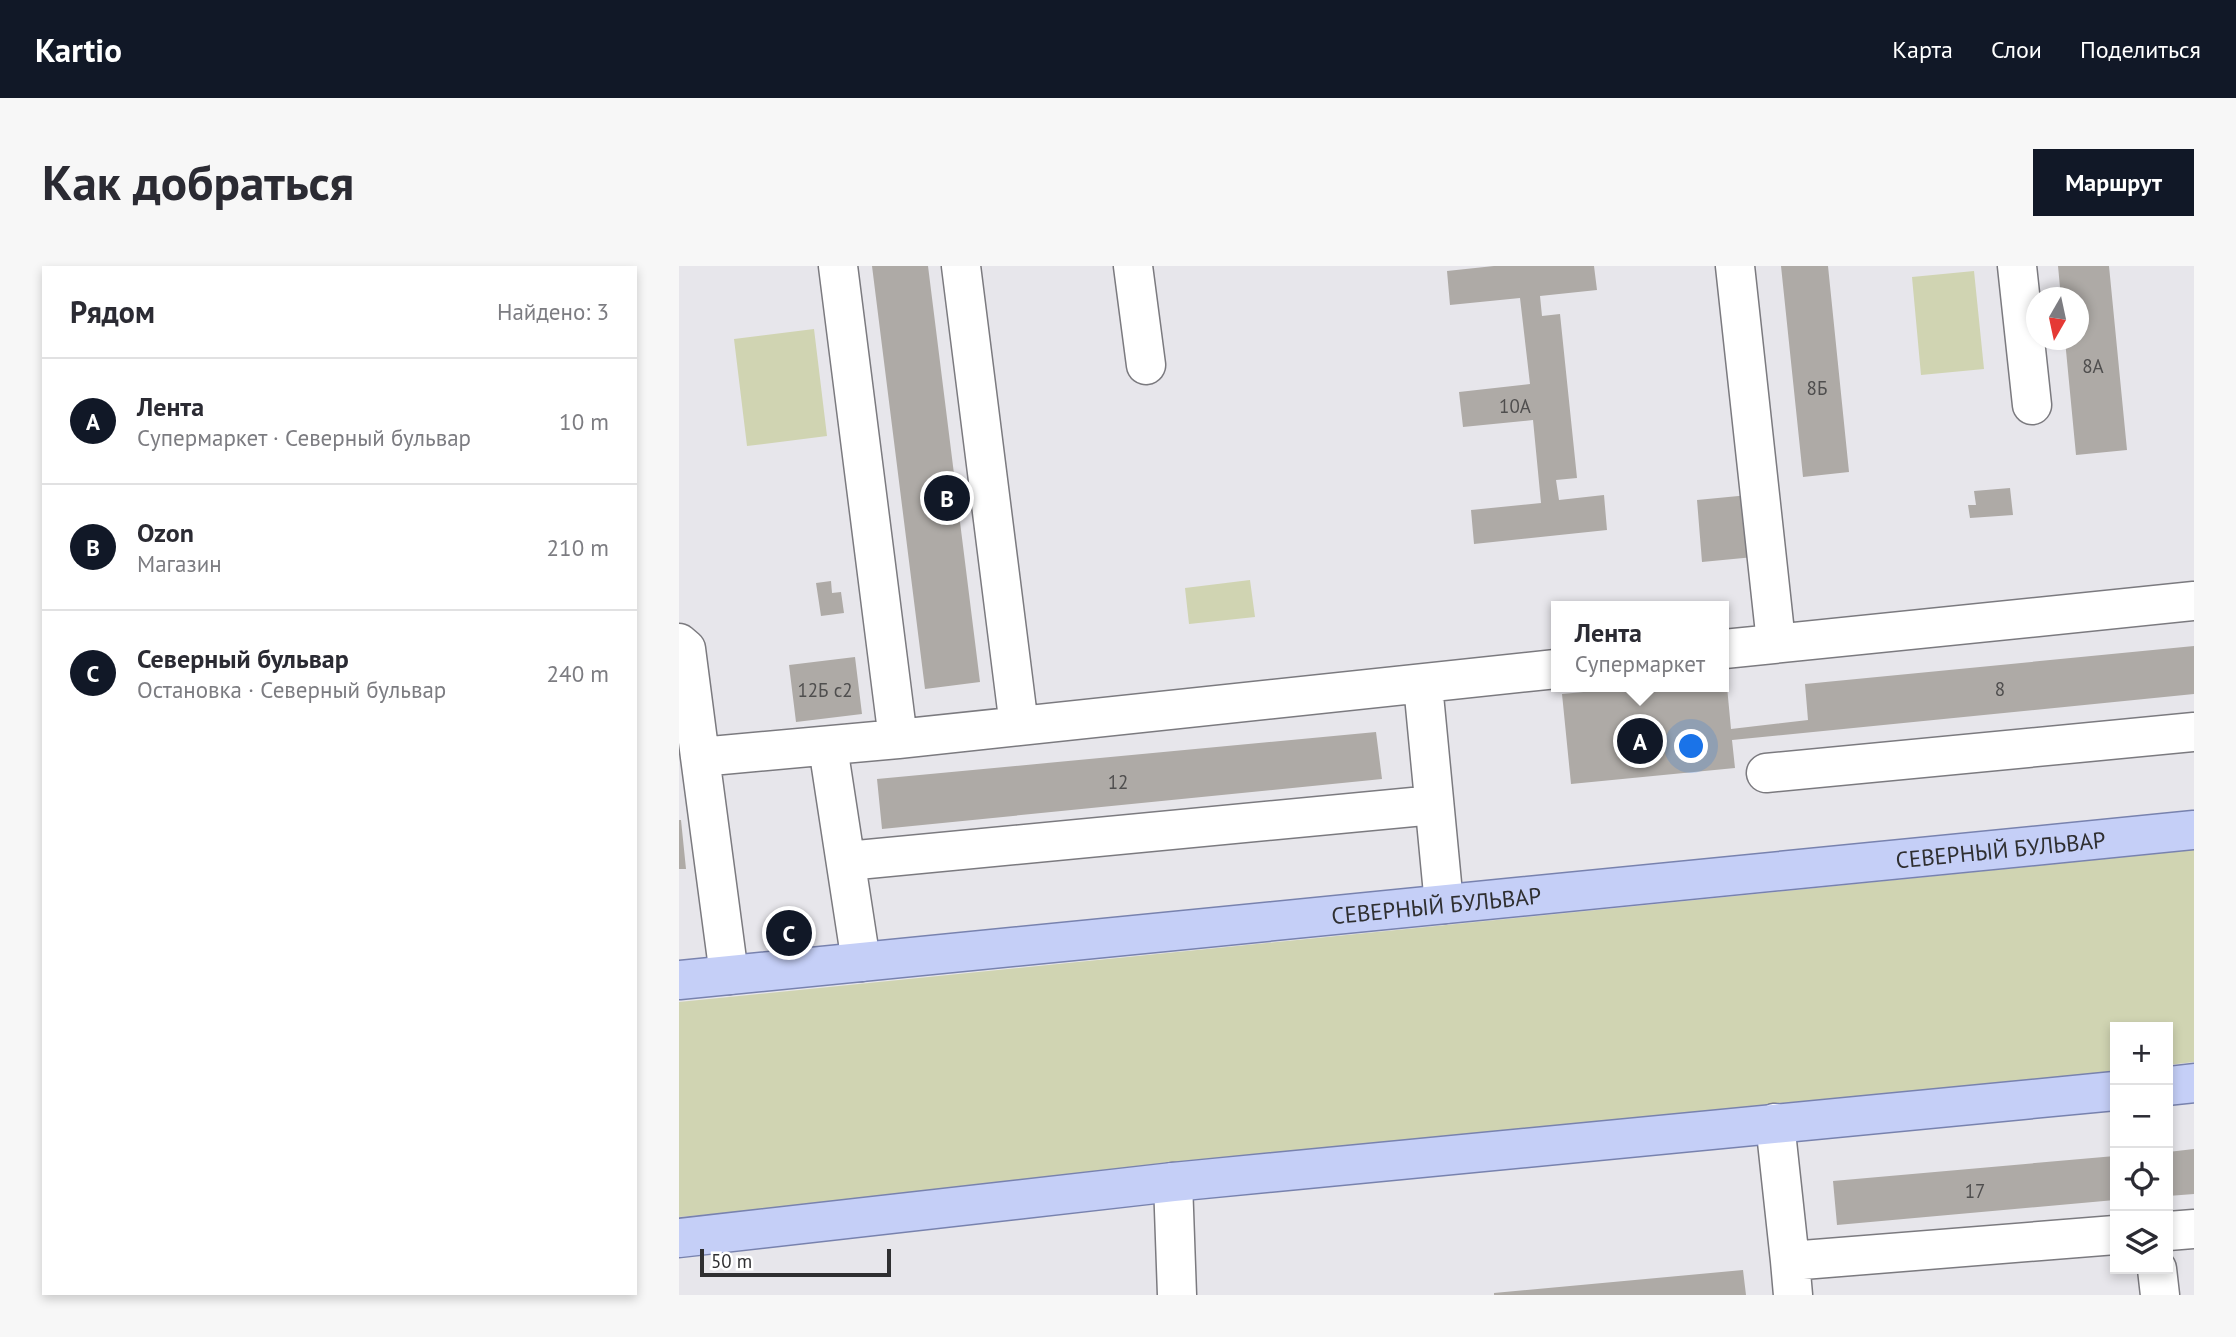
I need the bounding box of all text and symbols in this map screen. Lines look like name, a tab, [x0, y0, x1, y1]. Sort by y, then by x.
text: Kartio	[35, 28, 122, 71]
text: Карта	[1892, 34, 1953, 65]
text: Слои	[1991, 34, 2042, 65]
text: Поделиться	[2080, 34, 2201, 65]
button: Маршрут	[2033, 149, 2194, 216]
text: Как добраться	[42, 150, 354, 214]
north arrow	[2026, 287, 2089, 350]
text: Рядом	[70, 292, 155, 331]
text: Найдено: 3	[497, 297, 609, 326]
house number: 8А	[2082, 354, 2104, 378]
house number: 8Б	[1807, 376, 1827, 400]
text: Лента	[137, 390, 204, 423]
house number: 10А	[1499, 394, 1531, 418]
text: A	[86, 407, 100, 436]
text: 10 m	[559, 407, 609, 436]
text: Супермаркет · Северный бульвар	[137, 423, 471, 452]
pin: B	[924, 472, 970, 524]
text: Ozon	[137, 516, 194, 549]
text: B	[86, 533, 100, 562]
text: 210 m	[547, 533, 609, 562]
text: Магазин	[137, 549, 222, 578]
popup	[1551, 601, 1729, 692]
text: Лента	[1575, 616, 1642, 649]
text: Северный бульвар	[137, 642, 349, 675]
text: Супермаркет	[1575, 649, 1705, 678]
text: C	[87, 659, 99, 688]
text: 240 m	[547, 659, 609, 688]
text: Остановка · Северный бульвар	[137, 675, 446, 704]
house number: 8	[1995, 677, 2005, 701]
house number: 12Б с2	[797, 678, 853, 702]
pin: A	[1617, 715, 1663, 767]
your location	[1674, 729, 1708, 763]
house number: 12	[1108, 770, 1128, 794]
street label: СЕВЕРНЫЙ БУЛЬВАР	[1894, 824, 2107, 874]
street label: СЕВЕРНЫЙ БУЛЬВАР	[1330, 880, 1543, 930]
pin: C	[766, 907, 812, 959]
map controls	[2110, 1022, 2173, 1274]
button: +	[2110, 1022, 2173, 1085]
button: −	[2110, 1085, 2173, 1148]
button: locate	[2110, 1148, 2173, 1211]
house number: 17	[1965, 1179, 1985, 1203]
button: layers	[2110, 1211, 2173, 1274]
scale bar	[700, 1246, 891, 1278]
text: 50 m	[711, 1249, 752, 1273]

